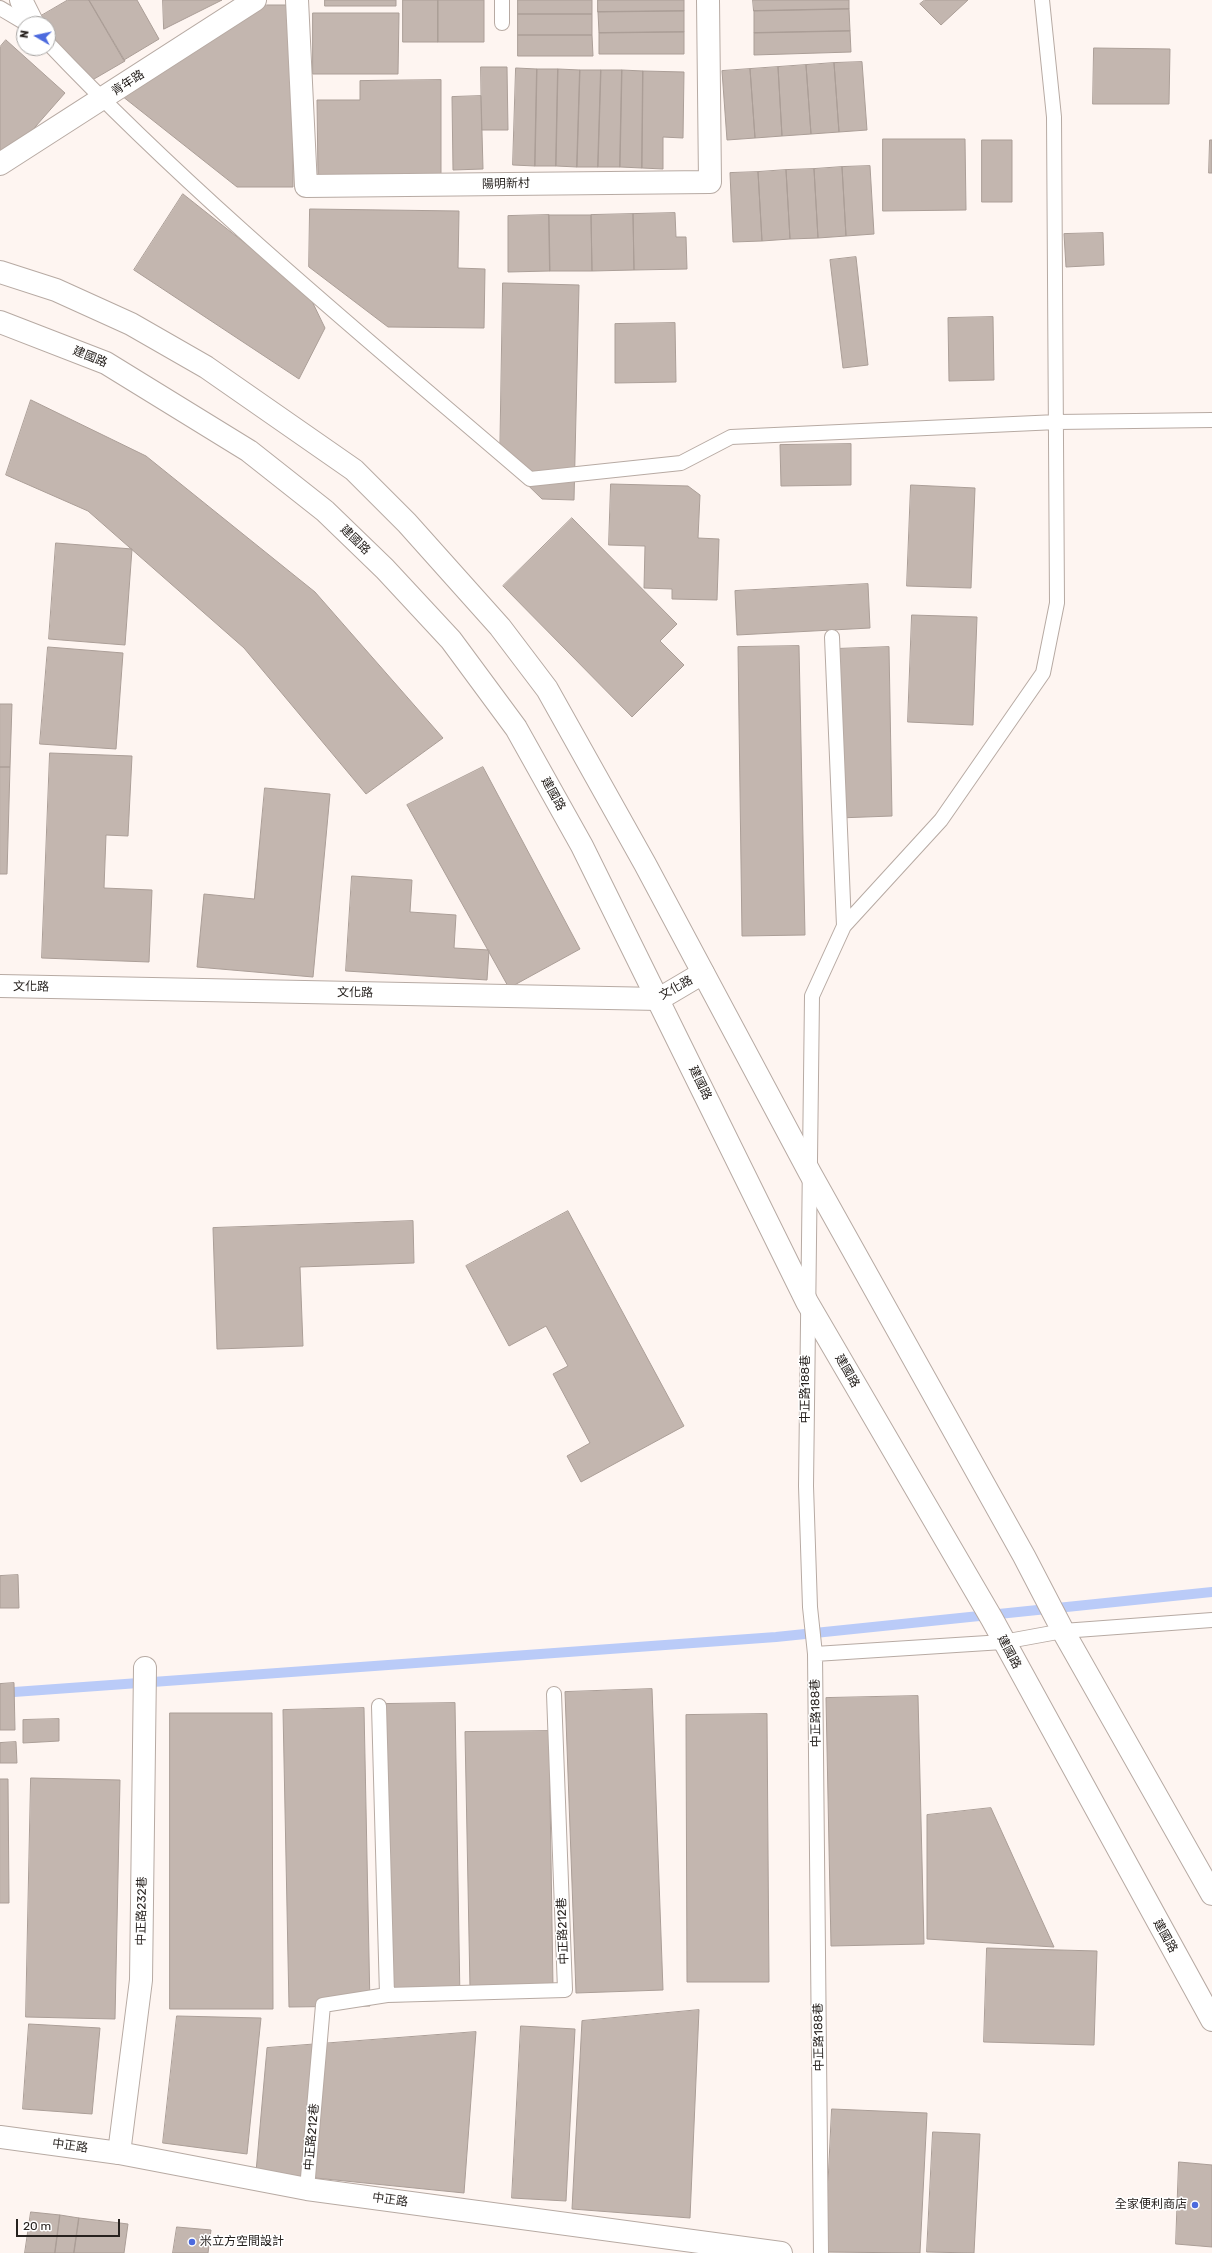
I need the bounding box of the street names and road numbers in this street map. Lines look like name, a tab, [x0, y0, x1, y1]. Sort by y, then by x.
street label: 青年路	[109, 67, 147, 99]
street label: 陽明新村	[482, 176, 530, 192]
street label: 建國路	[71, 344, 109, 370]
street label: 建國路	[337, 522, 373, 558]
street label: 建國路	[538, 775, 568, 813]
street label: 文化路	[657, 973, 695, 1003]
street label: 文化路	[13, 979, 49, 995]
street label: 文化路	[337, 985, 373, 1001]
street label: 建國路	[686, 1064, 714, 1102]
street label: 建國路	[832, 1352, 862, 1390]
street label: 中正路188巷	[799, 1355, 813, 1423]
street label: 建國路	[994, 1633, 1024, 1671]
street label: 中正路188巷	[808, 1679, 824, 1747]
street label: 中正路232巷	[134, 1876, 150, 1946]
street label: 中正路212巷	[555, 1897, 571, 1965]
street label: 建國路	[1150, 1917, 1180, 1955]
street label: 中正路188巷	[811, 2003, 827, 2071]
street label: 中正路212巷	[302, 2103, 322, 2171]
street label: 中正路	[51, 2136, 89, 2156]
street label: 中正路	[371, 2190, 409, 2210]

